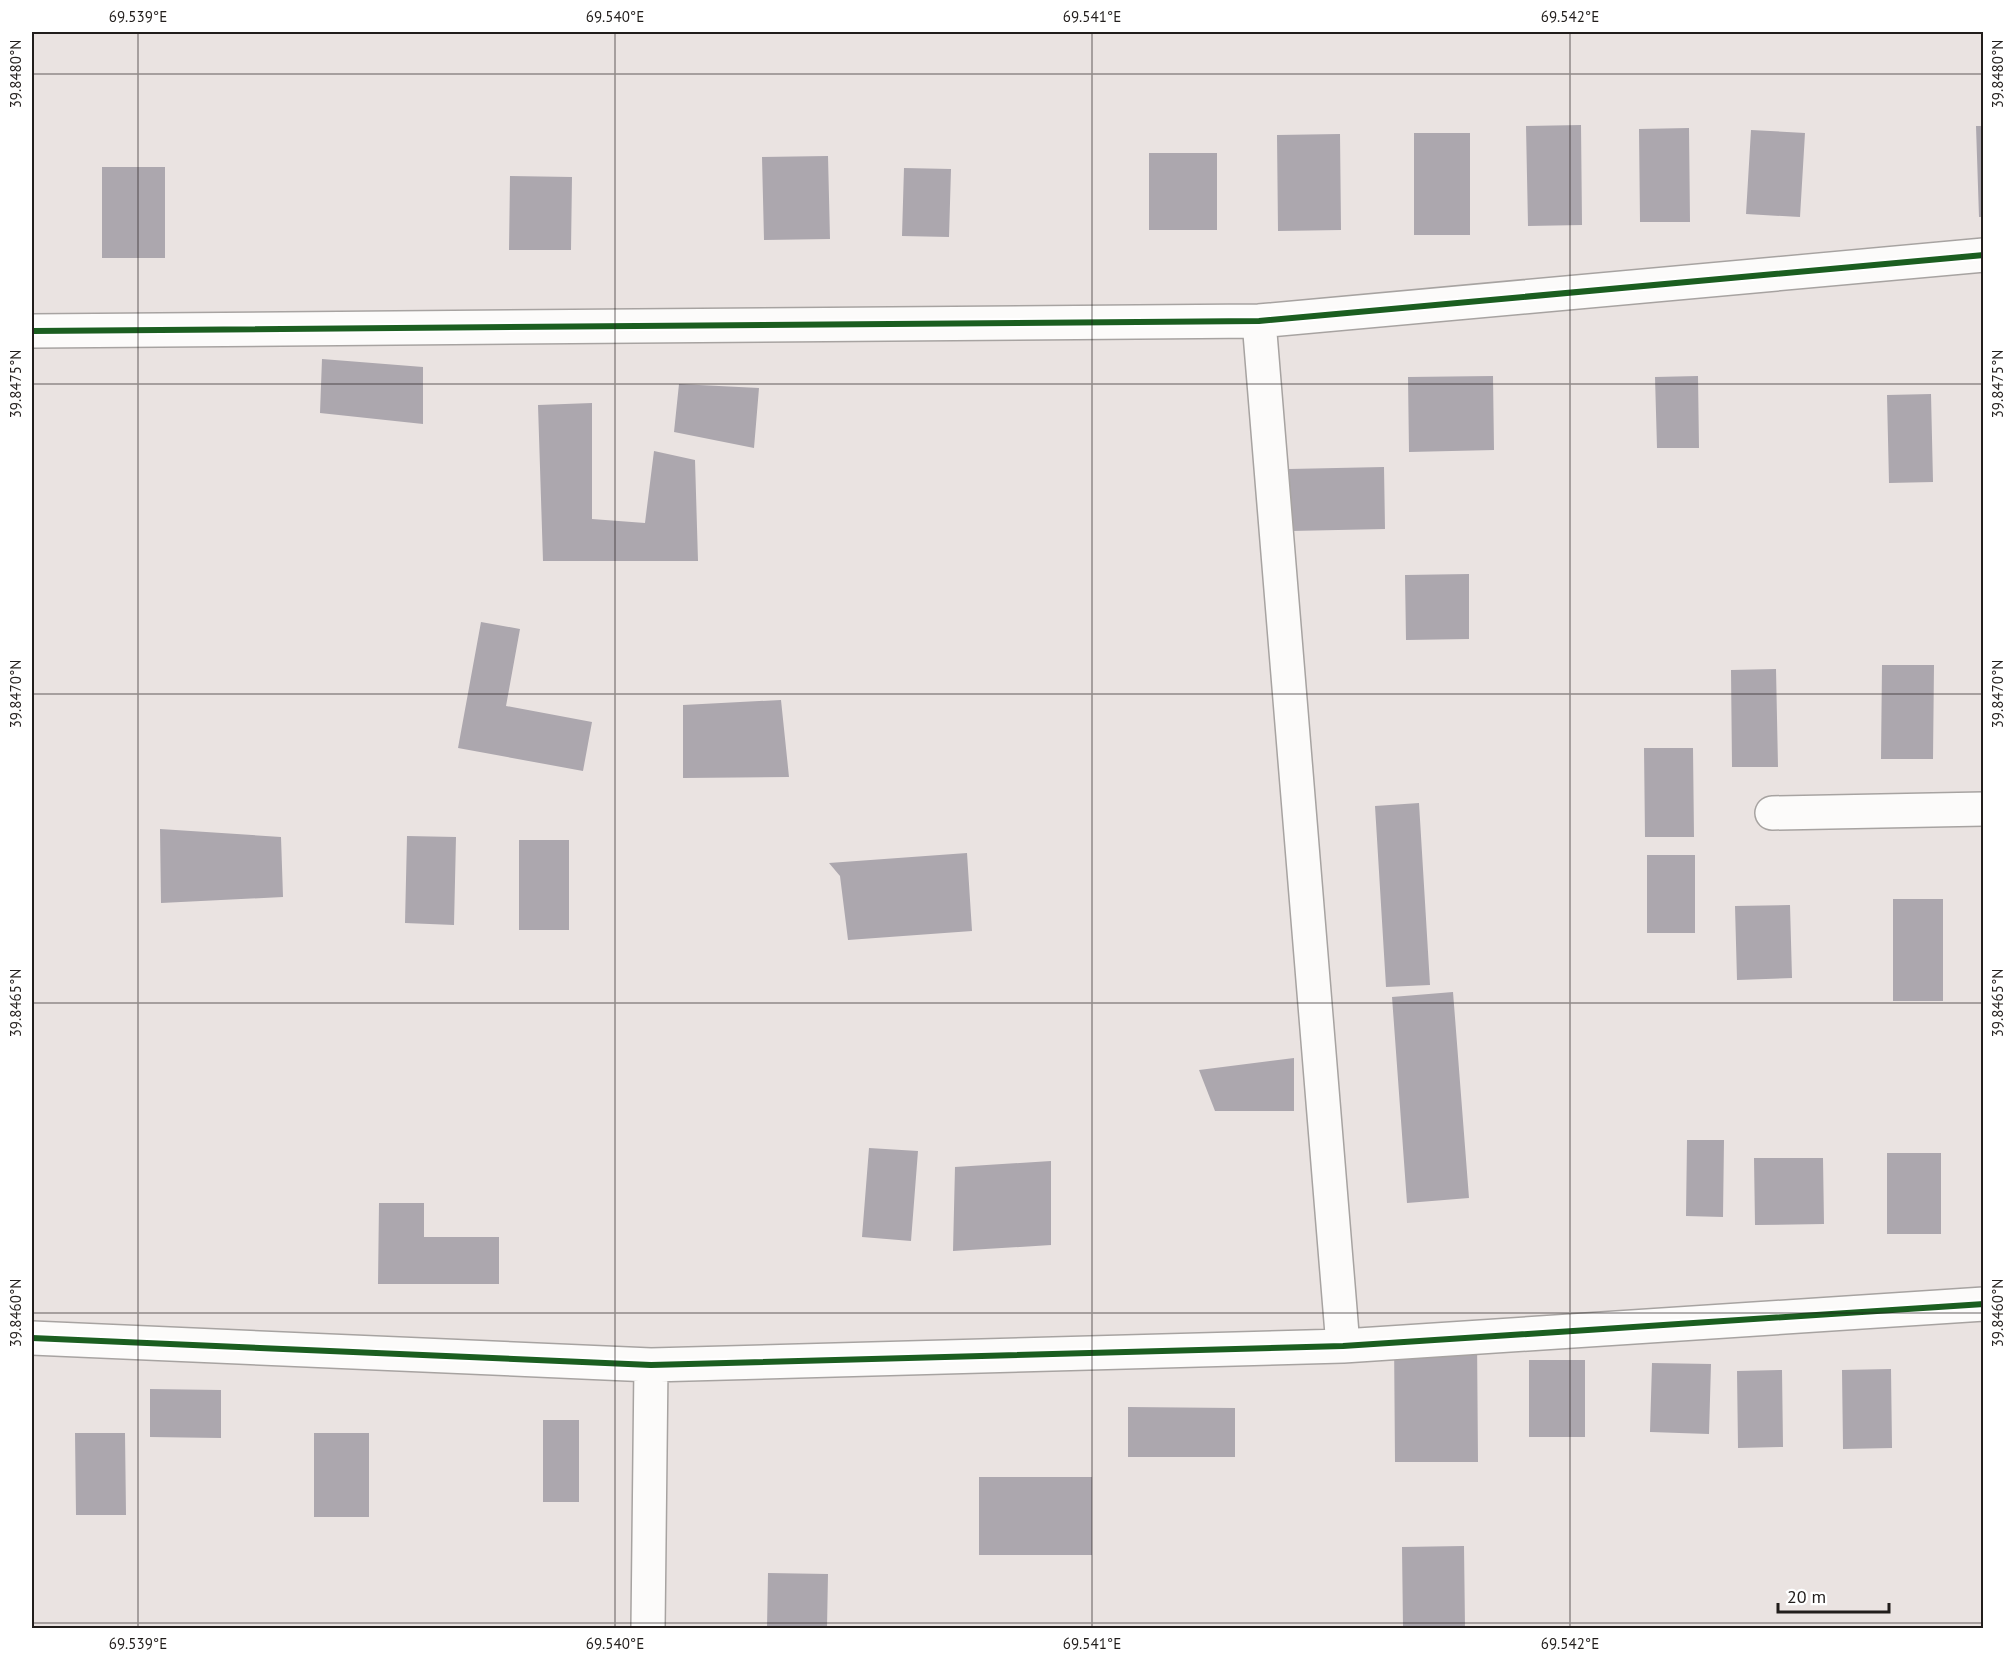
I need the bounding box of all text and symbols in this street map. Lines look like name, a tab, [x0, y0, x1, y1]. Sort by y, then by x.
text: 69.539°E	[109, 7, 167, 26]
text: 69.540°E	[586, 7, 644, 26]
text: 69.541°E	[1063, 7, 1121, 26]
text: 69.542°E	[1541, 7, 1599, 26]
text: 39.8480°N	[6, 40, 25, 108]
text: 39.8480°N	[1988, 40, 2007, 108]
text: 39.8475°N	[6, 350, 25, 418]
text: 39.8475°N	[1988, 350, 2007, 418]
text: 39.8470°N	[6, 660, 25, 728]
text: 39.8470°N	[1988, 660, 2007, 728]
text: 39.8465°N	[6, 969, 25, 1037]
text: 39.8465°N	[1988, 969, 2007, 1037]
text: 39.8460°N	[6, 1279, 25, 1347]
text: 39.8460°N	[1988, 1279, 2007, 1347]
scale bar	[1778, 1576, 1889, 1614]
text: 20 m	[1787, 1585, 1826, 1608]
text: 69.539°E	[109, 1634, 167, 1653]
text: 69.540°E	[586, 1634, 644, 1653]
text: 69.541°E	[1063, 1634, 1121, 1653]
text: 69.542°E	[1541, 1634, 1599, 1653]

